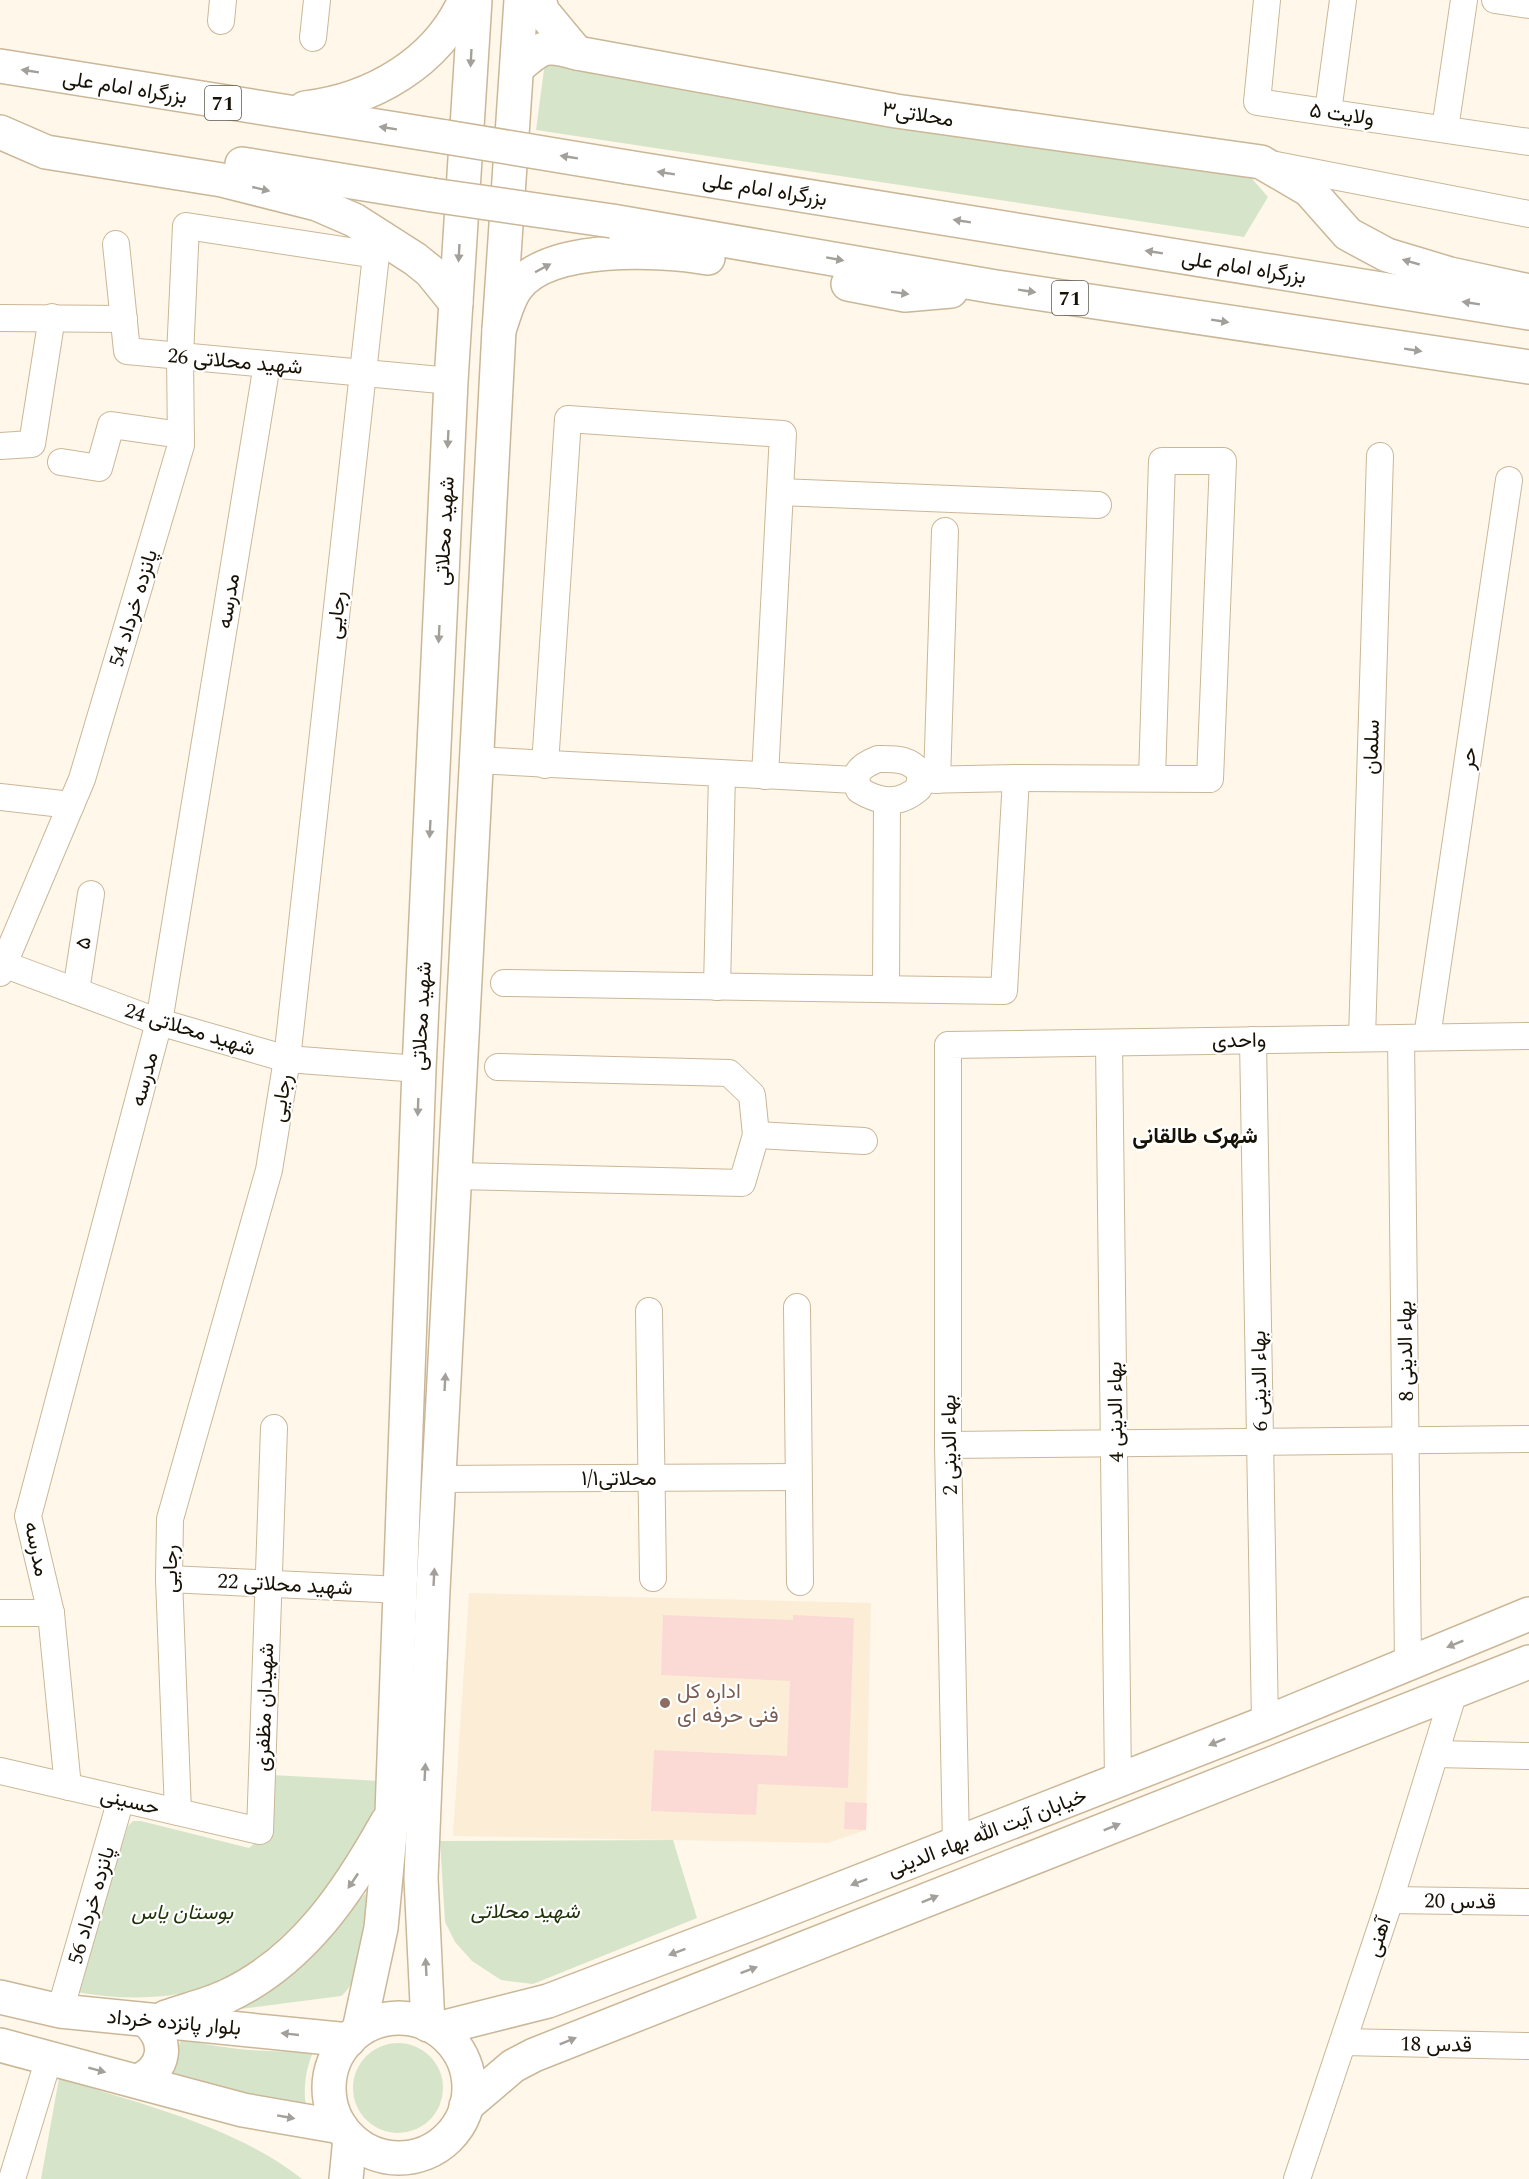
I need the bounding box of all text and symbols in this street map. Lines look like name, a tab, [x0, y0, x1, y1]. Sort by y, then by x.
one-way arrow	[466, 49, 476, 68]
street label: بزرگراه امام علی	[60, 62, 189, 114]
one-way arrow	[20, 66, 39, 75]
road number: 71	[205, 86, 241, 120]
street label: محلاتی۳	[880, 94, 956, 136]
street label: ولایت ۵	[1307, 95, 1376, 135]
one-way arrow	[378, 123, 397, 132]
one-way arrow	[559, 153, 578, 162]
street label: بزرگراه امام علی	[700, 164, 829, 216]
one-way arrow	[656, 168, 675, 177]
one-way arrow	[252, 185, 271, 194]
one-way arrow	[952, 216, 971, 225]
street label: بزرگراه امام علی	[1179, 242, 1308, 294]
one-way arrow	[455, 244, 464, 263]
one-way arrow	[1145, 248, 1164, 257]
one-way arrow	[826, 255, 845, 264]
one-way arrow	[1402, 257, 1420, 267]
one-way arrow	[535, 263, 552, 273]
road number: 71	[1052, 281, 1088, 315]
one-way arrow	[1018, 287, 1037, 296]
one-way arrow	[891, 288, 910, 298]
one-way arrow	[1462, 299, 1481, 308]
one-way arrow	[1211, 316, 1230, 325]
street label: شهید محلاتی 26	[166, 340, 304, 384]
one-way arrow	[1404, 345, 1423, 354]
one-way arrow	[444, 430, 453, 449]
street label: شهید محلاتی	[426, 476, 464, 586]
street label: پانزده خرداد 54	[101, 546, 167, 671]
street label: مدرسه	[209, 571, 249, 631]
street label: رجایی	[319, 589, 355, 641]
one-way arrow	[435, 624, 444, 643]
street label: سلمان	[1355, 719, 1389, 775]
street label: حر	[1451, 745, 1486, 772]
one-way arrow	[426, 819, 435, 838]
street label: ۵	[67, 935, 101, 952]
street label: شهید محلاتی	[403, 961, 441, 1071]
street label: شهید محلاتی 24	[120, 995, 259, 1065]
street label: واحدی	[1212, 1025, 1266, 1057]
street label: مدرسه	[122, 1048, 168, 1110]
street label: رجایی	[262, 1072, 302, 1124]
one-way arrow	[413, 1098, 422, 1117]
district label: شهرک طالقانی	[1132, 1120, 1258, 1153]
street label: بهاء الدینی 8	[1389, 1300, 1423, 1402]
street label: بهاء الدینی 6	[1243, 1330, 1277, 1432]
street label: بهاء الدینی 4	[1099, 1361, 1133, 1463]
one-way arrow	[440, 1373, 450, 1392]
street label: بهاء الدینی 2	[933, 1394, 967, 1496]
street label: محلاتی۱/۱	[581, 1463, 657, 1495]
street label: مدرسه	[15, 1519, 57, 1580]
street label: رجایی	[155, 1545, 187, 1593]
street label: شهید محلاتی 22	[216, 1565, 353, 1605]
one-way arrow	[429, 1568, 439, 1587]
one-way arrow	[1446, 1640, 1464, 1650]
street label: شهیدان مظفری	[247, 1642, 283, 1772]
place label: اداره کل فنی حرفه ای	[677, 1676, 779, 1732]
marker: اداره کل فنی حرفه ای	[658, 1696, 672, 1710]
one-way arrow	[1207, 1737, 1225, 1747]
one-way arrow	[421, 1762, 430, 1781]
street label: حسینی	[97, 1780, 163, 1824]
street label: خیابان آیت الله بهاء الدینی	[883, 1780, 1092, 1886]
one-way arrow	[1103, 1822, 1121, 1831]
street label: پانزده خرداد 56	[60, 1843, 124, 1968]
one-way arrow	[347, 1873, 359, 1889]
one-way arrow	[850, 1878, 868, 1887]
street label: قدس 20	[1424, 1885, 1496, 1919]
one-way arrow	[922, 1894, 940, 1904]
park label: شهید محلاتی	[470, 1896, 580, 1928]
park label: بوستان یاس	[131, 1897, 234, 1929]
street label: آهنی	[1358, 1911, 1401, 1961]
one-way arrow	[668, 1948, 686, 1957]
one-way arrow	[421, 1957, 430, 1976]
one-way arrow	[740, 1965, 758, 1974]
street label: بلوار پانزده خرداد	[105, 2001, 242, 2045]
street label: قدس 18	[1400, 2028, 1472, 2062]
one-way arrow	[281, 2029, 300, 2039]
one-way arrow	[559, 2036, 577, 2046]
one-way arrow	[88, 2066, 106, 2076]
one-way arrow	[277, 2113, 296, 2122]

